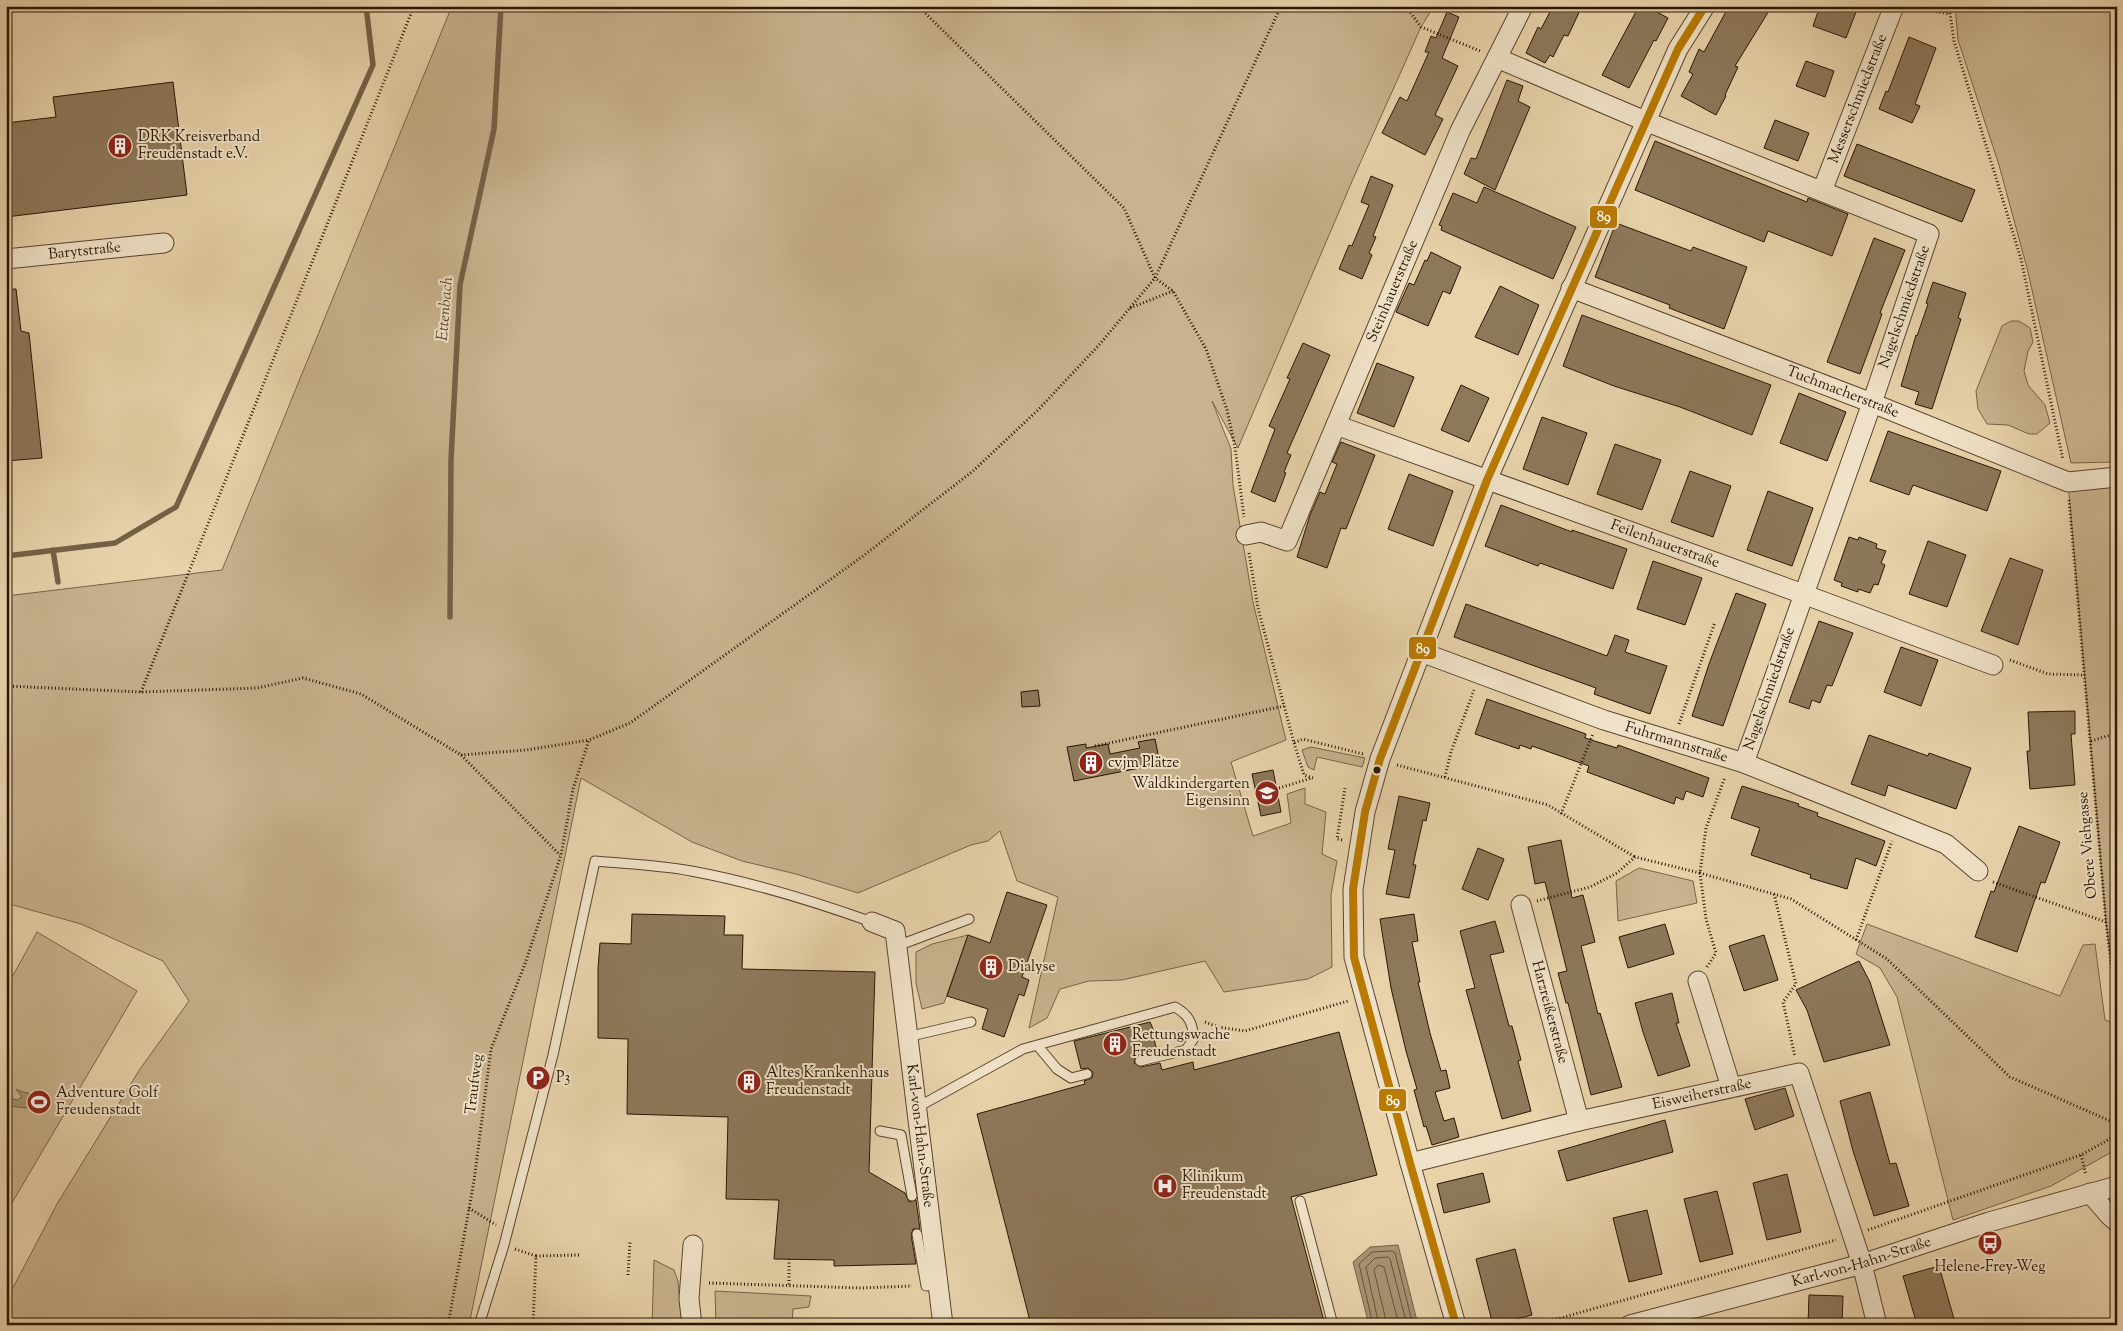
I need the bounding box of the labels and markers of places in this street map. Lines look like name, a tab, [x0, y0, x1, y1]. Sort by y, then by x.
place label: DRK Kreisverband Freudenstadt e.V.	[138, 127, 261, 165]
building icon: DRK Kreisverband Freudenstadt e.V.	[107, 133, 133, 159]
building icon: cvjm Plätze	[1078, 750, 1104, 776]
place label: cvjm Plätze	[1108, 753, 1179, 774]
unlabelled marker	[1372, 765, 1382, 775]
place label: Waldkindergarten Eigensinn	[1132, 774, 1250, 812]
school or university icon: Waldkindergarten Eigensinn	[1254, 780, 1280, 806]
building icon: Dialyse	[978, 954, 1004, 980]
place label: Dialyse	[1008, 957, 1055, 978]
place label: Rettungswache Freudenstadt	[1132, 1025, 1230, 1063]
building icon: Rettungswache Freudenstadt	[1102, 1031, 1128, 1057]
place label: Altes Krankenhaus Freudenstadt	[766, 1063, 889, 1101]
parking icon: P3	[525, 1065, 551, 1091]
place label: P3	[556, 1068, 570, 1089]
building icon: Altes Krankenhaus Freudenstadt	[736, 1069, 762, 1095]
place label: Adventure Golf Freudenstadt	[56, 1083, 159, 1121]
sports icon: Adventure Golf Freudenstadt	[26, 1089, 52, 1115]
place label: Klinikum Freudenstadt	[1182, 1167, 1267, 1205]
hospital icon: Klinikum Freudenstadt	[1152, 1173, 1178, 1199]
bus stop icon: Helene-Frey-Weg	[1977, 1230, 2003, 1256]
place label: Helene-Frey-Weg	[1934, 1257, 2046, 1278]

